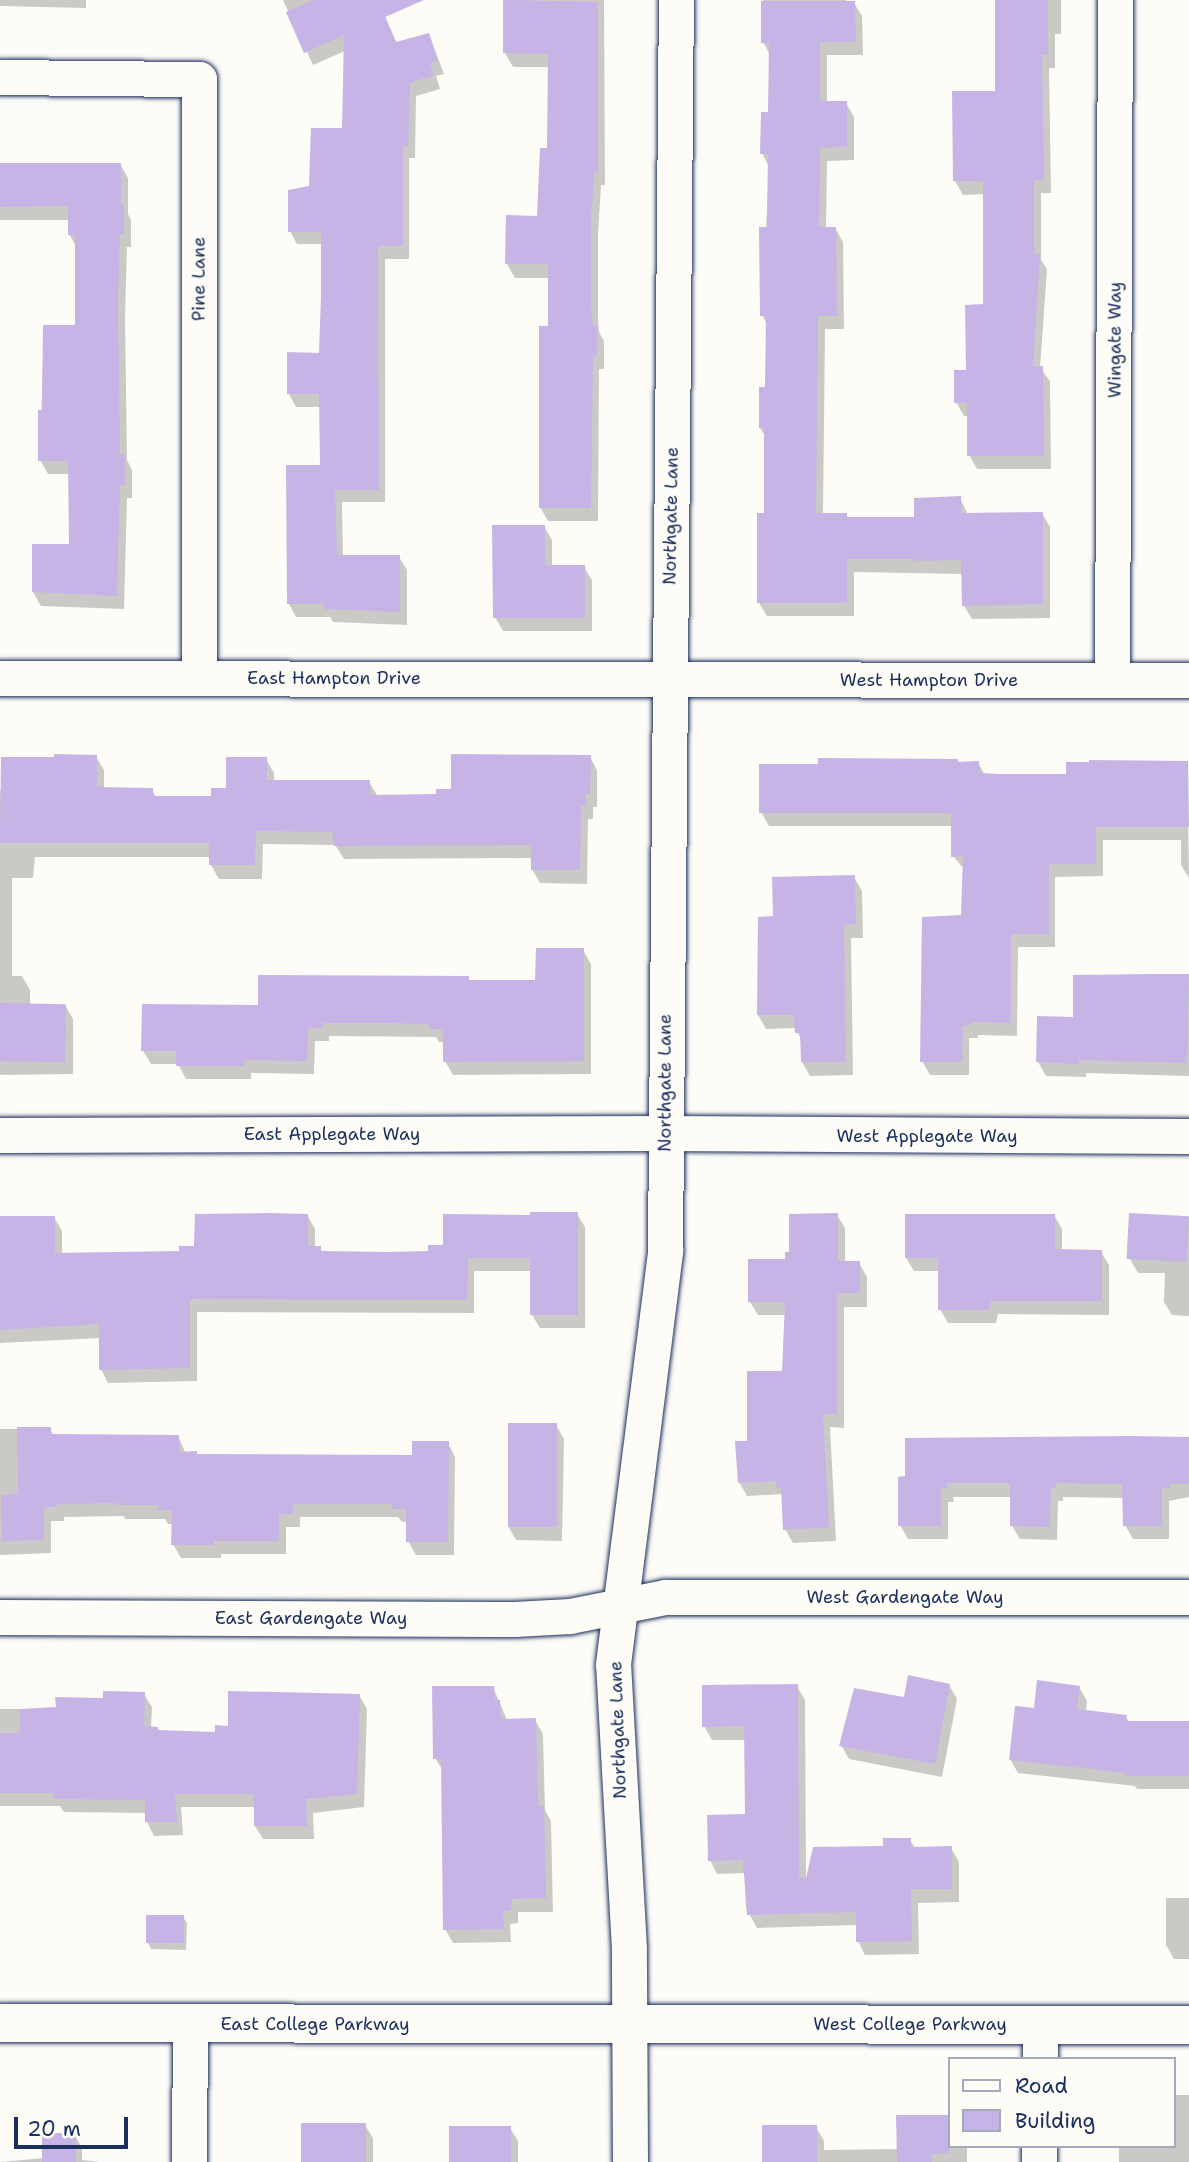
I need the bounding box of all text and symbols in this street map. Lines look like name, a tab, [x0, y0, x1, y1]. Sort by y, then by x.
street label: Pine Lane	[188, 237, 210, 321]
street label: Wingate Way	[1104, 282, 1126, 398]
street label: Northgate Lane	[659, 447, 683, 585]
street label: East Hampton Drive	[247, 667, 421, 689]
street label: West Hampton Drive	[840, 669, 1018, 691]
street label: Northgate Lane	[654, 1014, 676, 1152]
street label: East Applegate Way	[244, 1123, 420, 1145]
street label: West Applegate Way	[836, 1125, 1018, 1147]
street label: West Gardengate Way	[806, 1586, 1004, 1608]
street label: East Gardengate Way	[215, 1607, 407, 1629]
street label: Northgate Lane	[605, 1661, 631, 1799]
street label: East College Parkway	[221, 2013, 409, 2035]
street label: West College Parkway	[813, 2013, 1007, 2035]
legend	[948, 2057, 1175, 2148]
text: Road	[1015, 2072, 1068, 2100]
scale bar	[18, 2102, 131, 2146]
text: Building	[1015, 2107, 1095, 2135]
text: 20 m	[27, 2115, 81, 2143]

